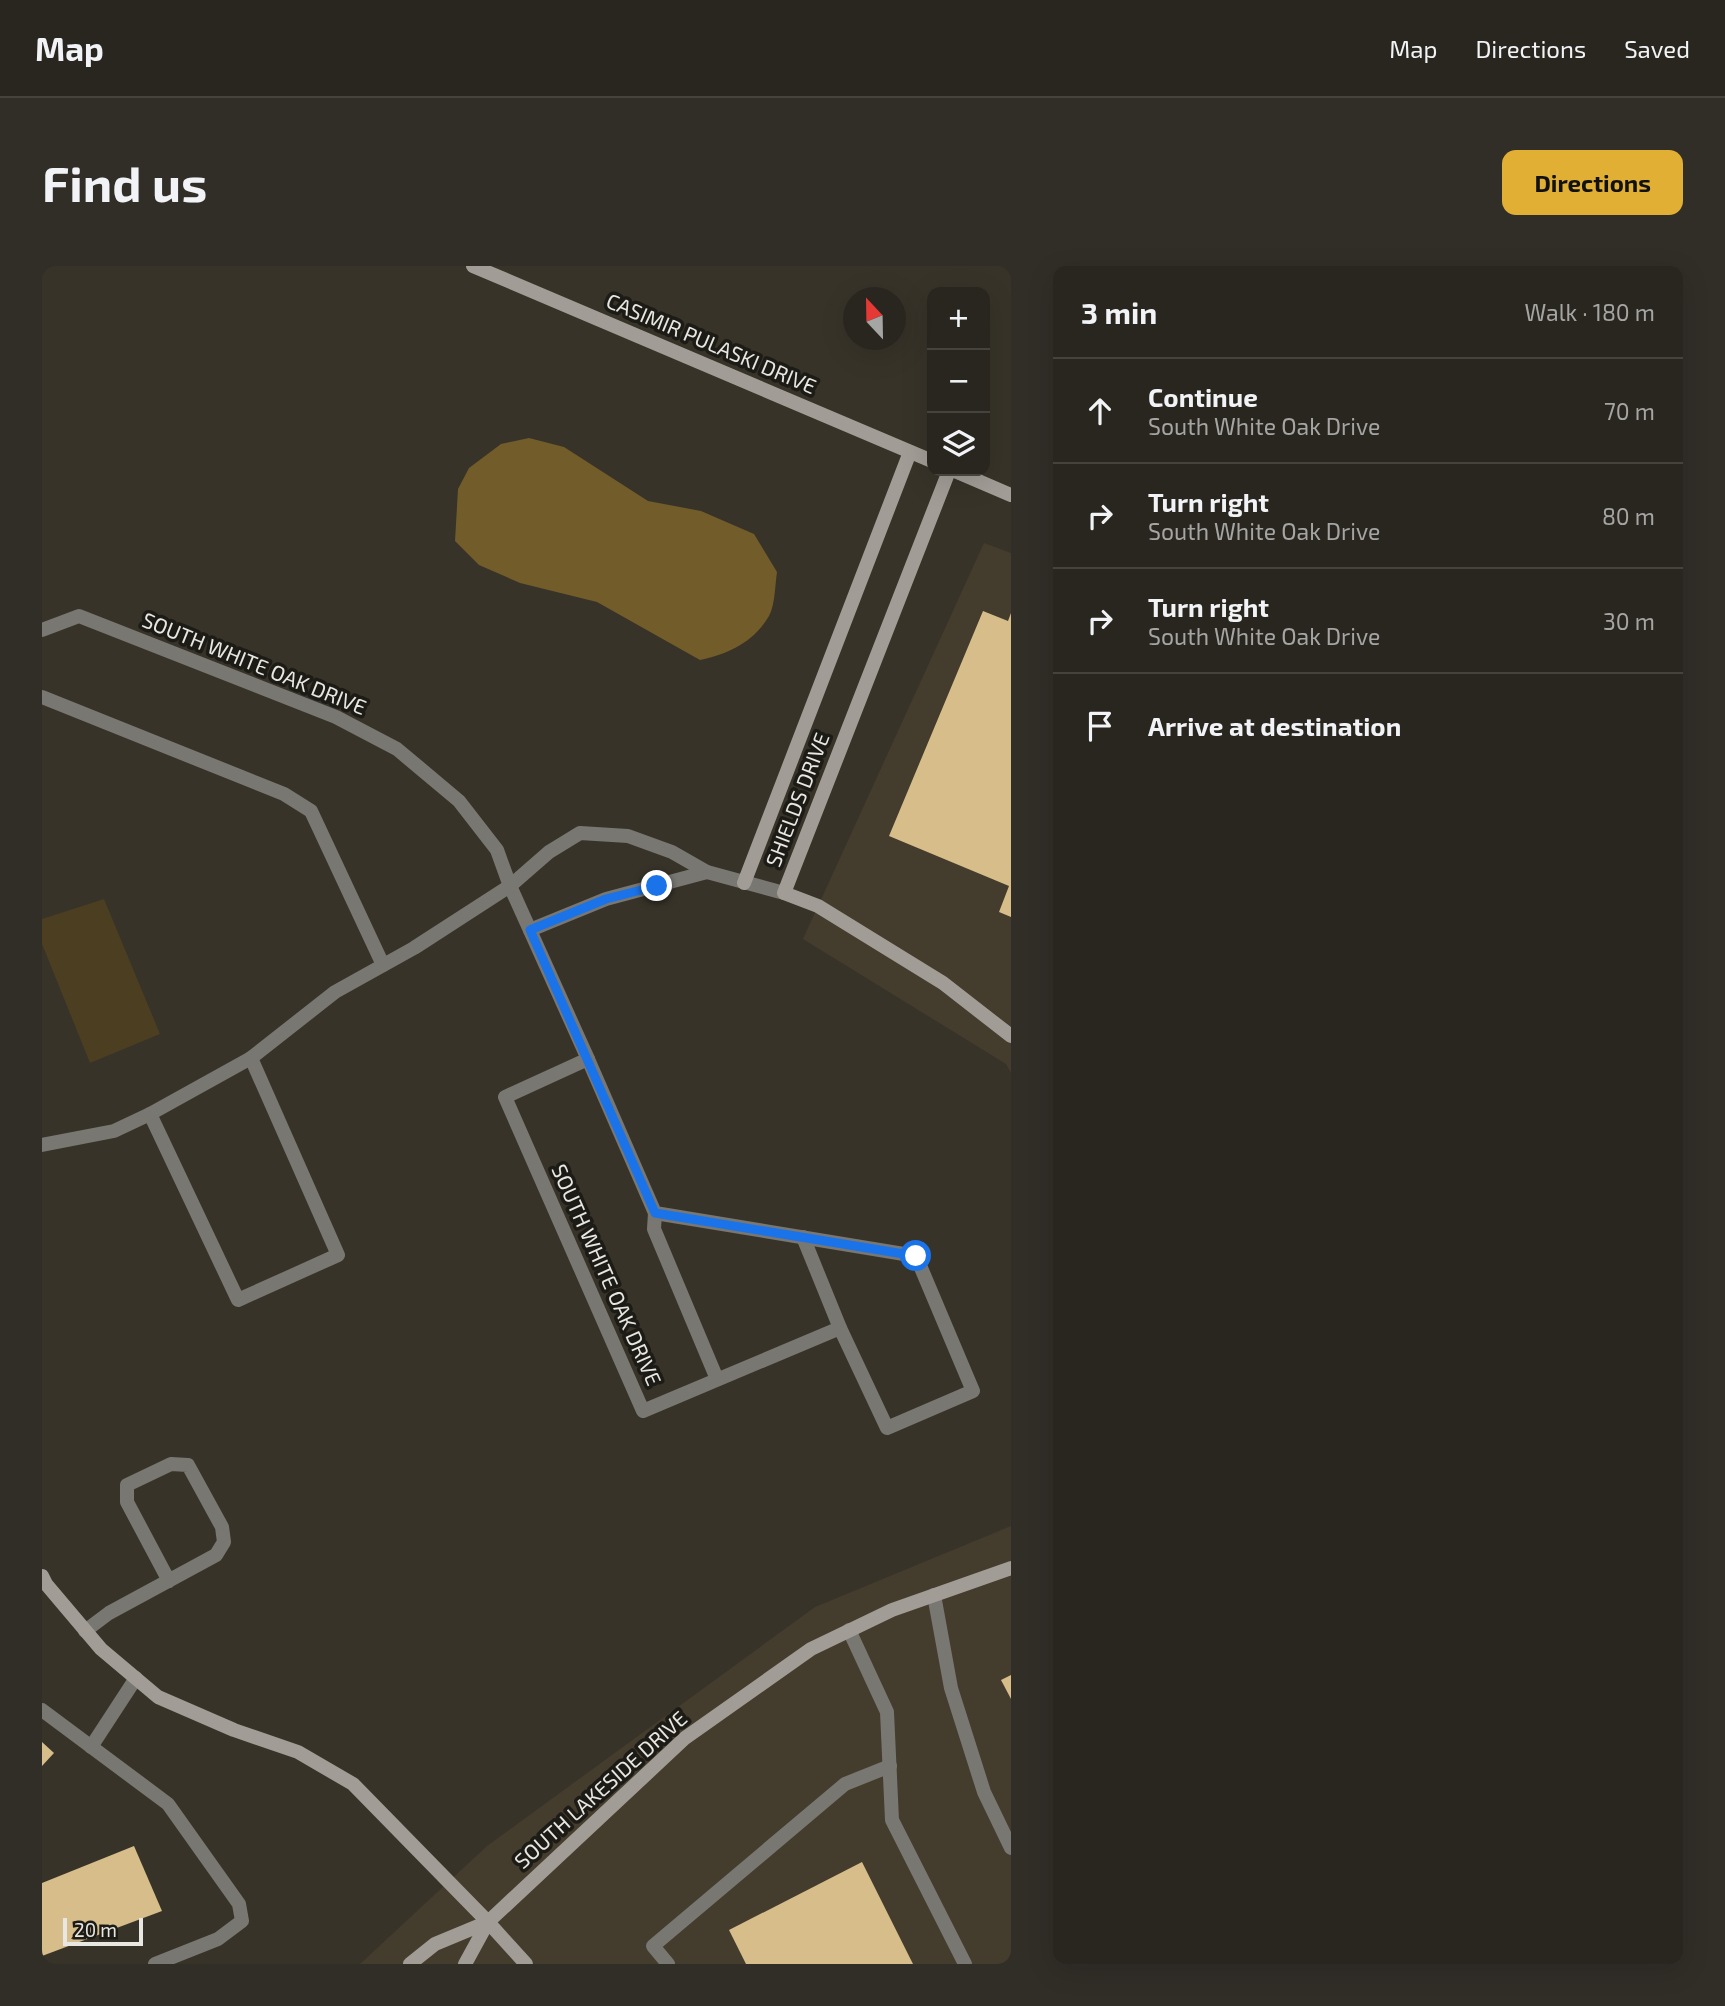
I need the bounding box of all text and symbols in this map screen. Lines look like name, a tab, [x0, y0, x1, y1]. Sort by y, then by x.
text: Map	[35, 28, 104, 68]
text: Map	[1389, 34, 1437, 63]
text: Directions	[1475, 34, 1586, 63]
text: Saved	[1624, 34, 1690, 63]
button: Directions	[1502, 150, 1683, 215]
text: Find us	[42, 153, 207, 212]
street label: CASIMIR PULASKI DRIVE	[603, 287, 820, 398]
north arrow	[843, 287, 906, 350]
map controls	[927, 287, 990, 476]
button: +	[927, 287, 990, 350]
text: 3 min	[1081, 294, 1157, 330]
text: Walk · 180 m	[1525, 298, 1655, 326]
button: −	[927, 350, 990, 413]
text: Continue	[1148, 381, 1258, 412]
icon: ahead	[1081, 392, 1119, 430]
text: 70 m	[1604, 397, 1655, 425]
text: South White Oak Drive	[1148, 412, 1380, 440]
button: layers	[927, 413, 990, 476]
text: Turn right	[1148, 486, 1269, 517]
icon: right	[1081, 497, 1119, 535]
text: 80 m	[1602, 502, 1655, 530]
text: South White Oak Drive	[1148, 517, 1380, 545]
text: Turn right	[1148, 591, 1269, 622]
icon: right	[1081, 602, 1119, 640]
street label: SOUTH WHITE OAK DRIVE	[139, 606, 370, 719]
text: 30 m	[1603, 607, 1655, 635]
text: South White Oak Drive	[1148, 622, 1380, 650]
icon: arrive	[1081, 707, 1119, 745]
text: Arrive at destination	[1148, 710, 1401, 741]
street label: SHIELDS DRIVE	[760, 729, 834, 870]
route end	[641, 870, 672, 901]
street label: SOUTH WHITE OAK DRIVE	[547, 1160, 667, 1389]
route start	[900, 1240, 931, 1271]
street label: SOUTH LAKESIDE DRIVE	[509, 1705, 691, 1873]
scale bar	[63, 1915, 144, 1947]
text: 20 m	[74, 1918, 117, 1941]

